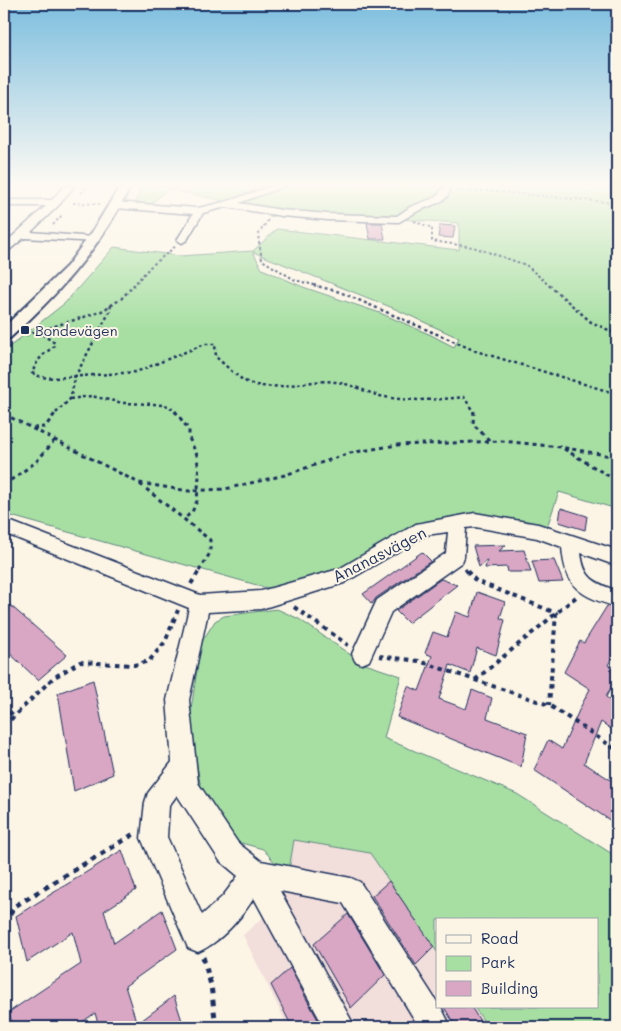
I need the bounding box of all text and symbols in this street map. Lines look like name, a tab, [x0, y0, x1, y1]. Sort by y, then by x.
place label: Bondevägen	[35, 321, 117, 340]
marker: Bondevägen	[19, 324, 31, 336]
street label: Ananasvägen	[329, 521, 429, 587]
legend	[436, 918, 598, 1008]
text: Road	[481, 928, 518, 948]
text: Park	[481, 952, 515, 972]
text: Building	[481, 978, 538, 998]

